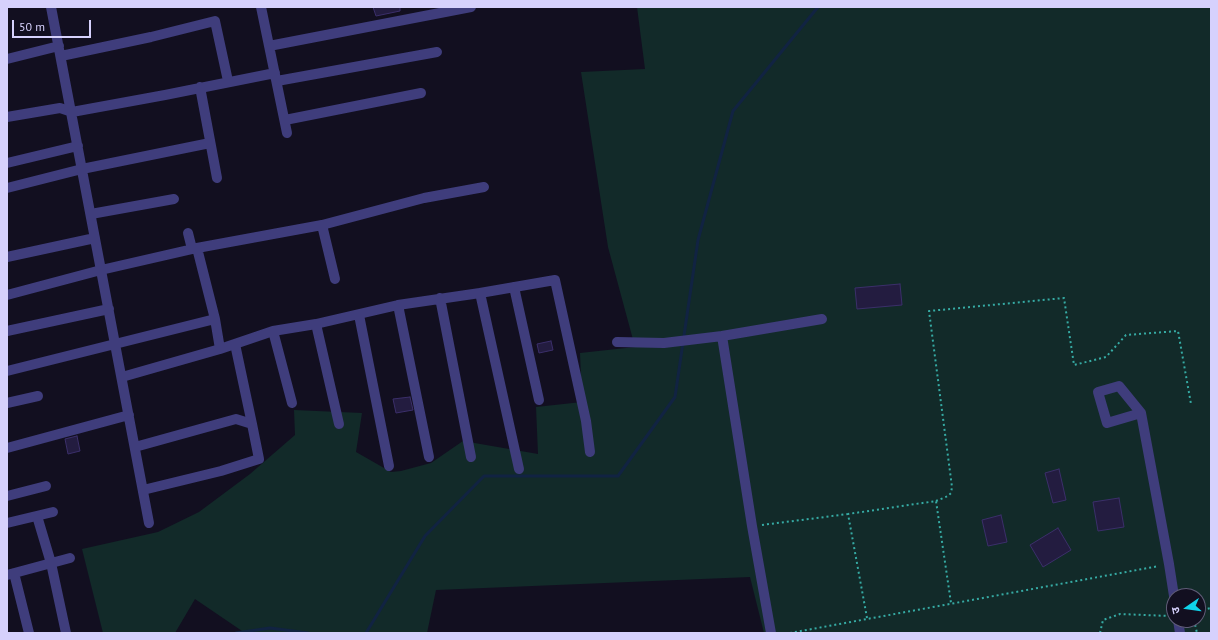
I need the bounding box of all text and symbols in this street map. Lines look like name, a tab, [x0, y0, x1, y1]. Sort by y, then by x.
scale bar	[14, 12, 93, 38]
text: 50 m	[19, 19, 45, 34]
north arrow	[1166, 588, 1206, 628]
text: उ	[1168, 606, 1183, 615]

